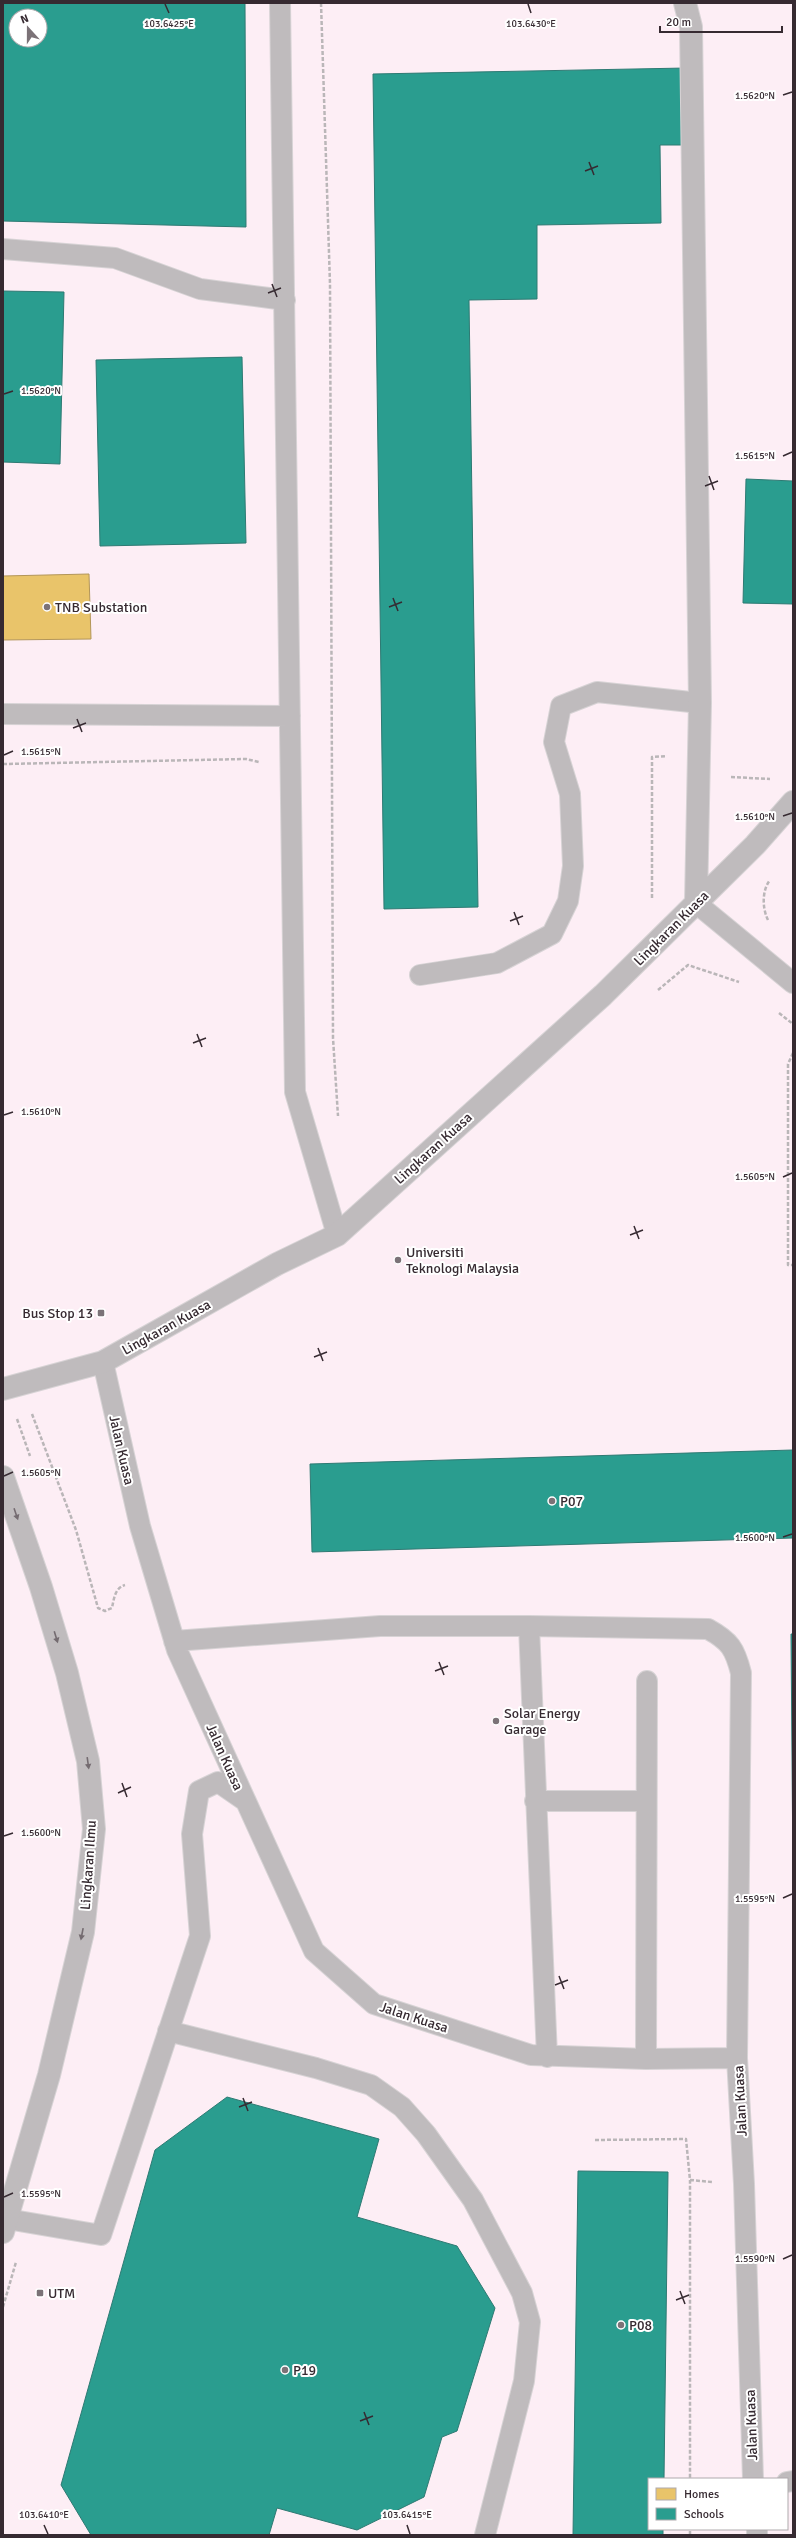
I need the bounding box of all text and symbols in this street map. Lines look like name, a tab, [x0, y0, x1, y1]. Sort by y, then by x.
north arrow	[8, 8, 48, 48]
scale bar	[660, 8, 782, 34]
text: N	[19, 12, 30, 27]
text: 20 m	[666, 15, 691, 30]
text: 103.6425°E	[144, 18, 194, 30]
text: 103.6430°E	[506, 18, 556, 30]
text: 1.5620°N	[735, 90, 775, 102]
text: 1.5620°N	[21, 385, 61, 397]
text: 1.5615°N	[735, 450, 775, 462]
place label: TNB Substation	[55, 599, 147, 616]
marker: TNB Substation	[42, 602, 52, 612]
text: 1.5615°N	[21, 746, 61, 758]
text: 1.5610°N	[735, 811, 775, 823]
street label: Lingkaran Kuasa	[630, 887, 712, 969]
text: 1.5610°N	[21, 1106, 61, 1118]
street label: Lingkaran Kuasa	[391, 1109, 476, 1188]
text: 1.5605°N	[735, 1171, 775, 1183]
place label: Universiti Teknologi Malaysia	[406, 1244, 519, 1277]
marker: Universiti Teknologi Malaysia	[393, 1255, 403, 1265]
street label: Lingkaran Kuasa	[119, 1296, 214, 1359]
place label: Bus Stop 13	[22, 1305, 93, 1322]
marker: Bus Stop 13	[96, 1308, 106, 1318]
street label: Jalan Kuasa	[105, 1414, 138, 1487]
text: 1.5605°N	[21, 1467, 61, 1479]
place label: P07	[560, 1493, 583, 1510]
marker: P07	[547, 1496, 557, 1506]
one-way arrow	[14, 1508, 20, 1520]
text: 1.5600°N	[735, 1532, 775, 1544]
one-way arrow	[53, 1632, 59, 1644]
place label: Solar Energy Garage	[504, 1705, 581, 1738]
marker: Solar Energy Garage	[491, 1716, 501, 1726]
street label: Jalan Kuasa	[202, 1721, 247, 1793]
one-way arrow	[85, 1757, 91, 1769]
street label: Lingkaran Ilmu	[77, 1820, 100, 1910]
text: 1.5600°N	[21, 1827, 61, 1839]
text: 1.5595°N	[735, 1893, 775, 1905]
one-way arrow	[79, 1928, 85, 1940]
street label: Jalan Kuasa	[377, 1998, 450, 2037]
street label: Jalan Kuasa	[730, 2065, 751, 2137]
text: 1.5595°N	[21, 2188, 61, 2200]
text: 1.5590°N	[735, 2253, 775, 2265]
place label: UTM	[48, 2285, 75, 2302]
marker: UTM	[35, 2288, 45, 2298]
place label: P08	[629, 2317, 652, 2334]
marker: P08	[616, 2320, 626, 2330]
place label: P19	[293, 2362, 316, 2379]
marker: P19	[280, 2365, 290, 2375]
street label: Jalan Kuasa	[742, 2389, 761, 2461]
legend	[648, 2478, 788, 2530]
text: Homes	[684, 2487, 719, 2502]
text: Schools	[684, 2507, 724, 2522]
text: 103.6410°E	[19, 2509, 69, 2521]
text: 103.6415°E	[382, 2509, 432, 2521]

